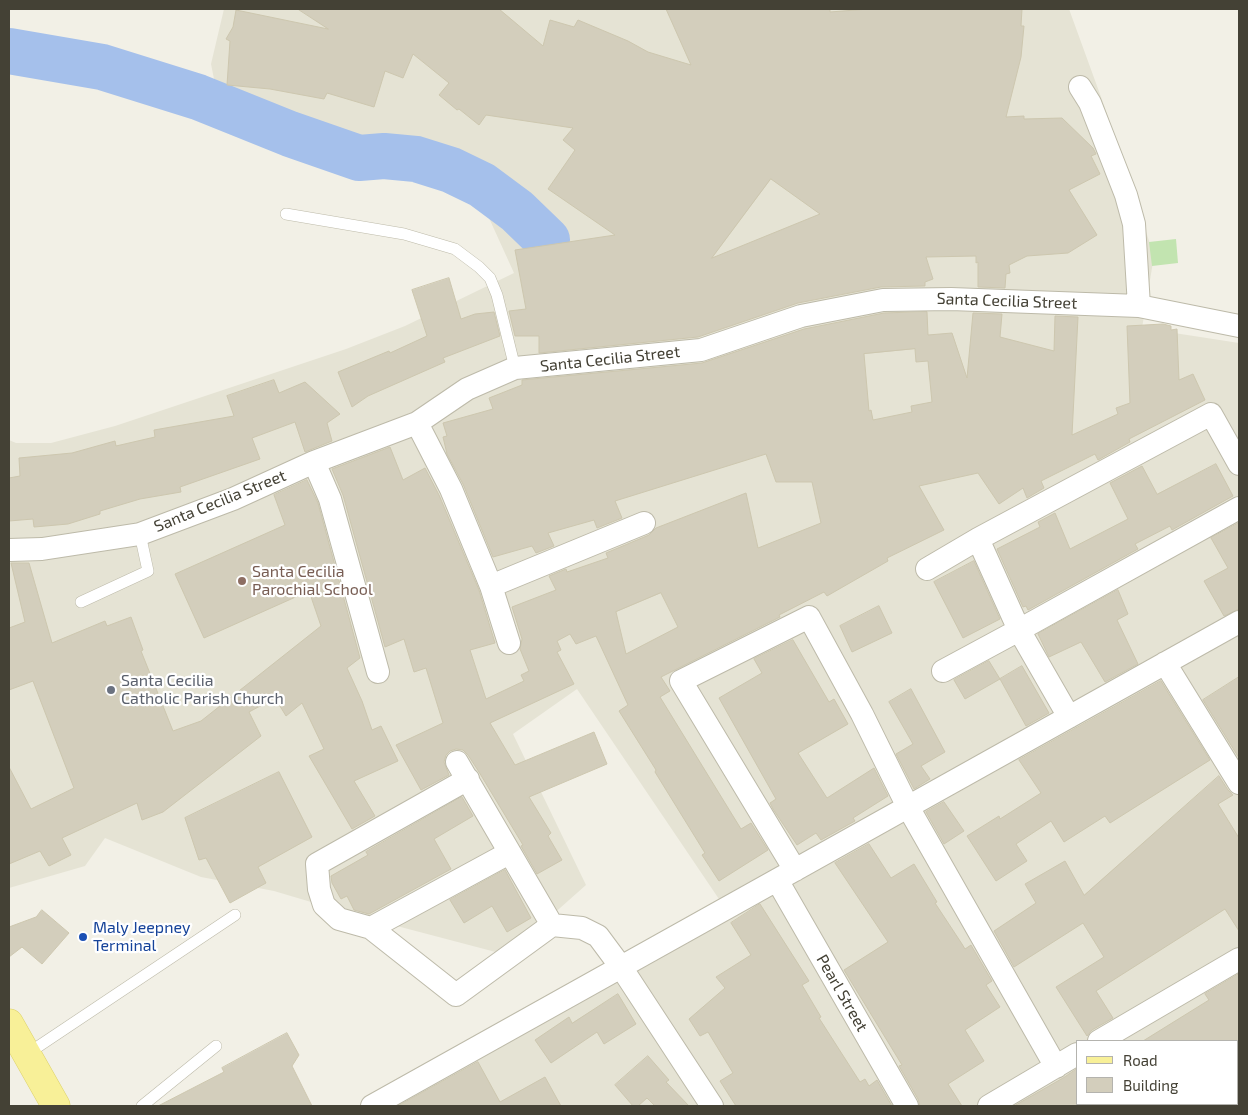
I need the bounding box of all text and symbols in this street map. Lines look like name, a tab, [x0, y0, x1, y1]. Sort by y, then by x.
street label: Santa Cecilia Street	[936, 289, 1078, 313]
street label: Santa Cecilia Street	[539, 342, 681, 376]
street label: Santa Cecilia Street	[151, 466, 289, 536]
place label: Santa Cecilia Parochial School	[252, 562, 373, 600]
marker: Santa Cecilia Parochial School	[236, 575, 248, 587]
place label: Santa Cecilia Catholic Parish Church	[121, 671, 284, 709]
marker: Santa Cecilia Catholic Parish Church	[105, 684, 117, 696]
place label: Maly Jeepney Terminal	[93, 918, 190, 956]
marker: Maly Jeepney Terminal	[77, 931, 89, 943]
street label: Pearl Street	[812, 951, 872, 1035]
legend	[1076, 1040, 1238, 1105]
text: Road	[1123, 1051, 1158, 1069]
text: Building	[1123, 1076, 1178, 1094]

